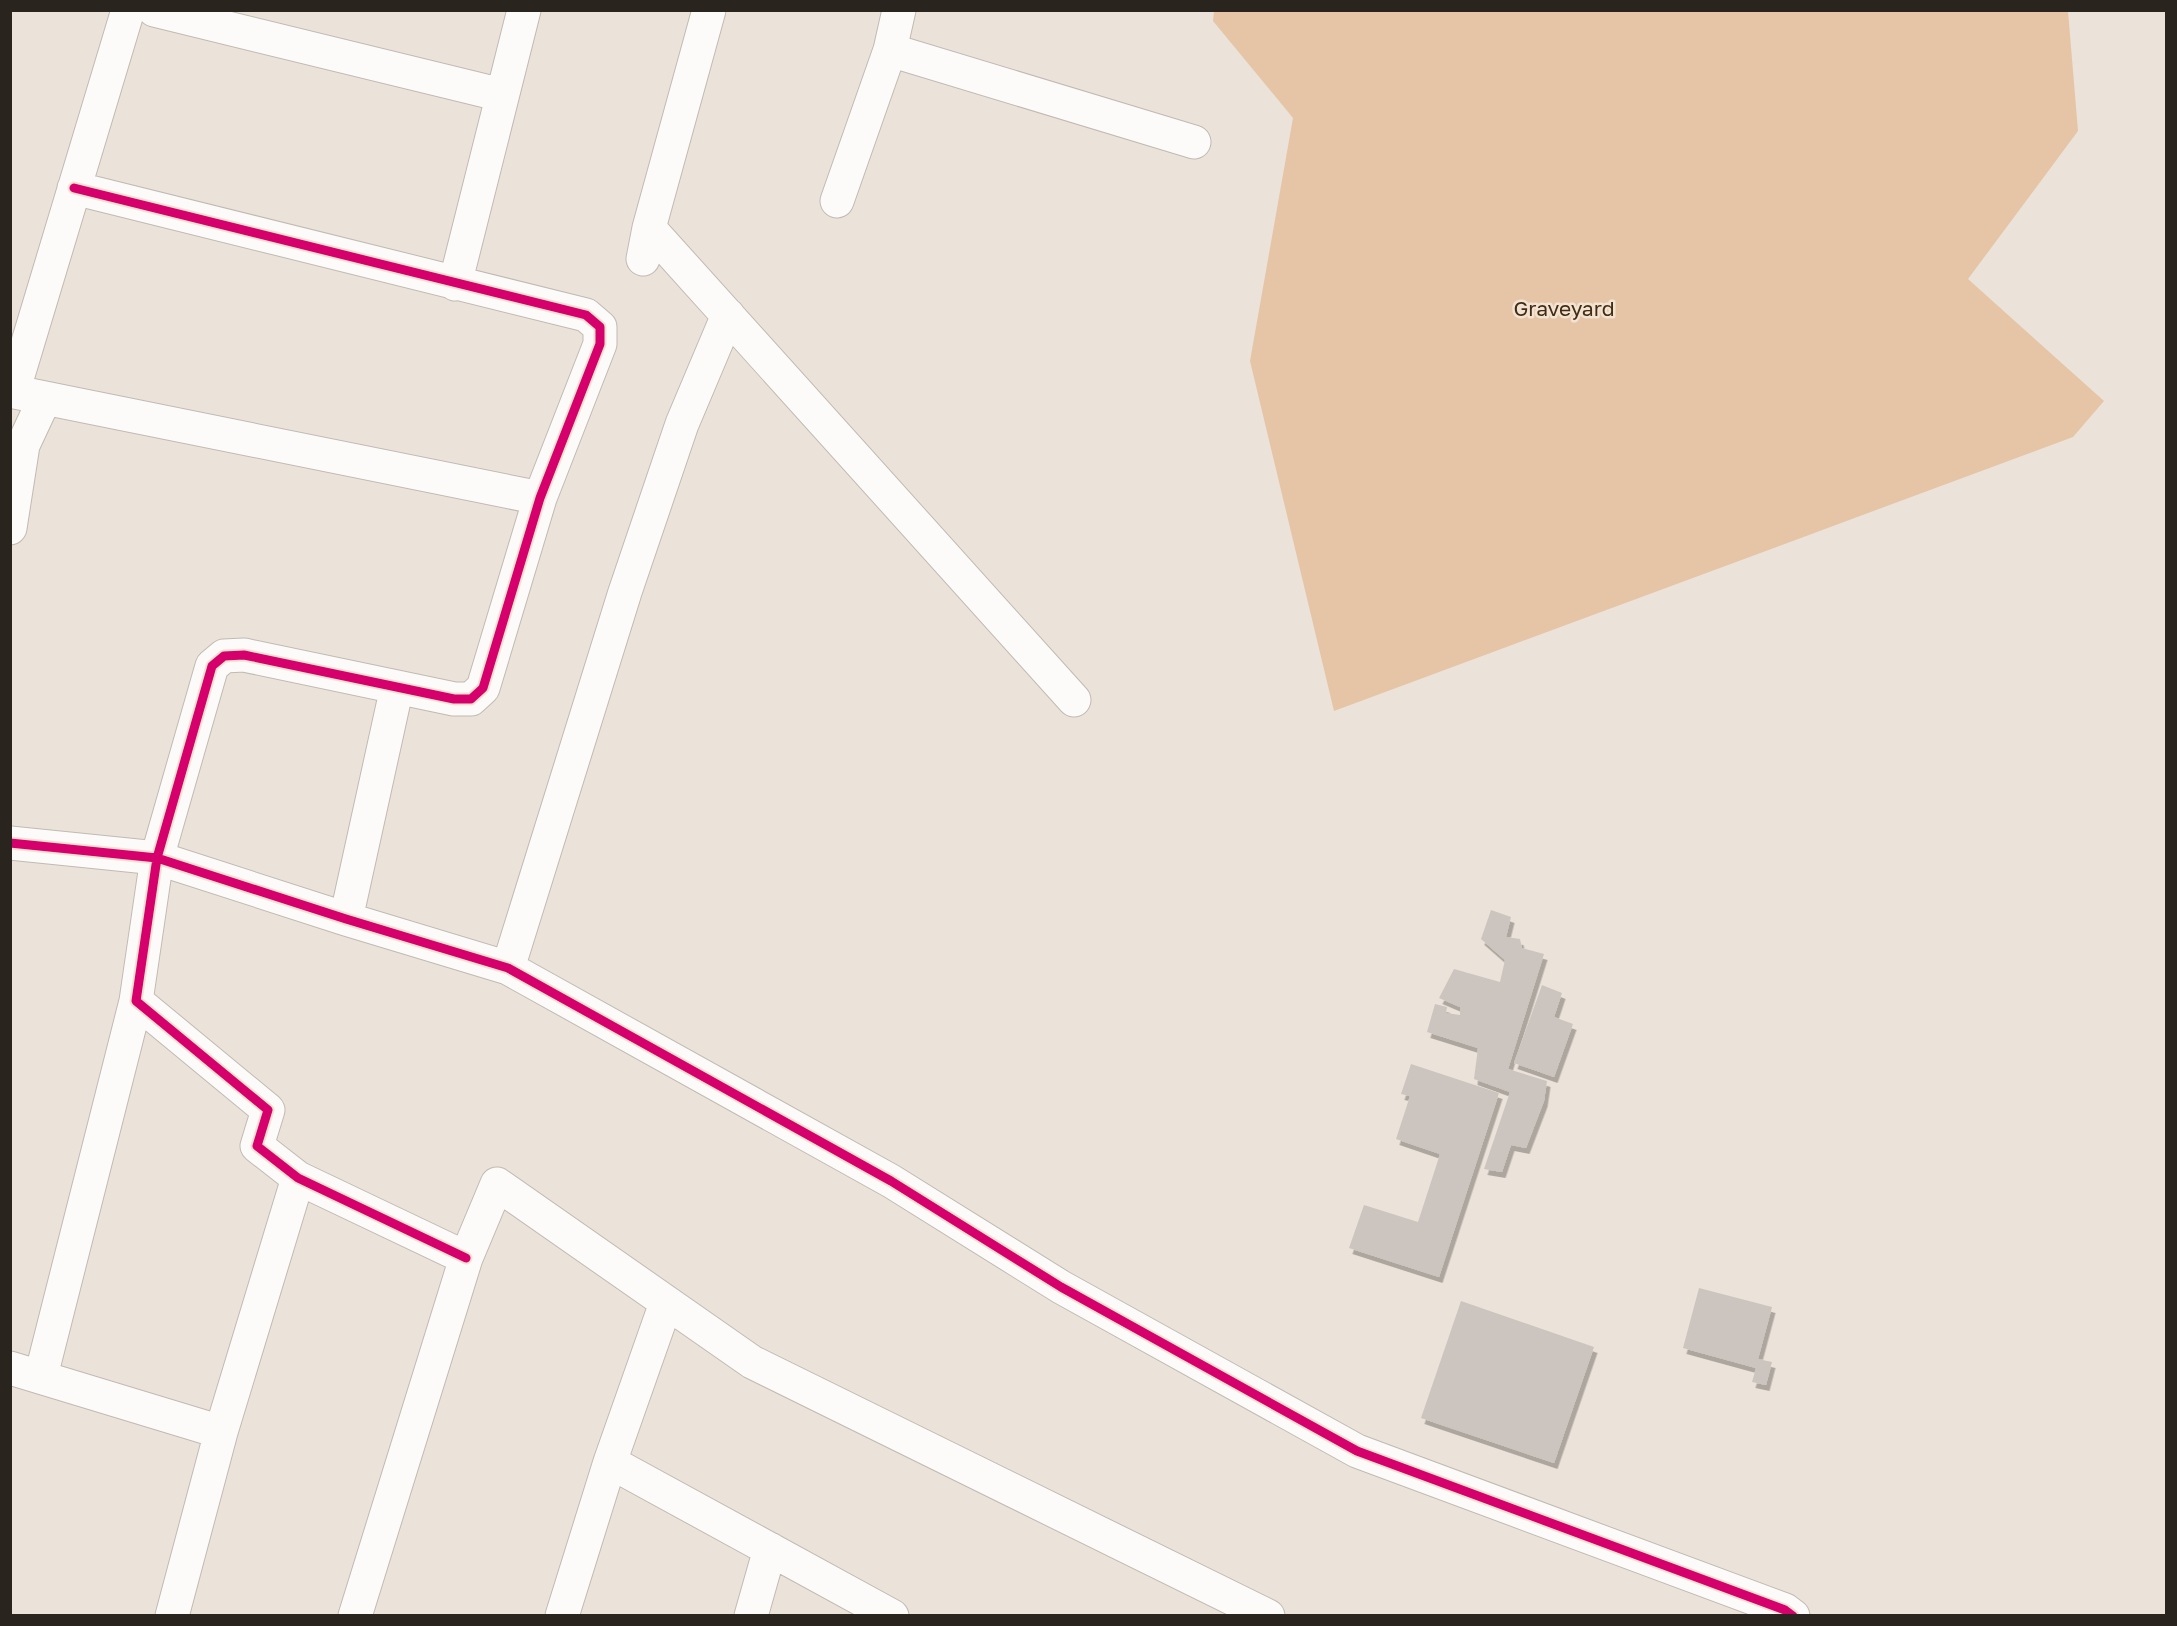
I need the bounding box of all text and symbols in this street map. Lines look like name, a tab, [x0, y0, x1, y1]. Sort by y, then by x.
park label: Graveyard	[1513, 295, 1615, 321]

